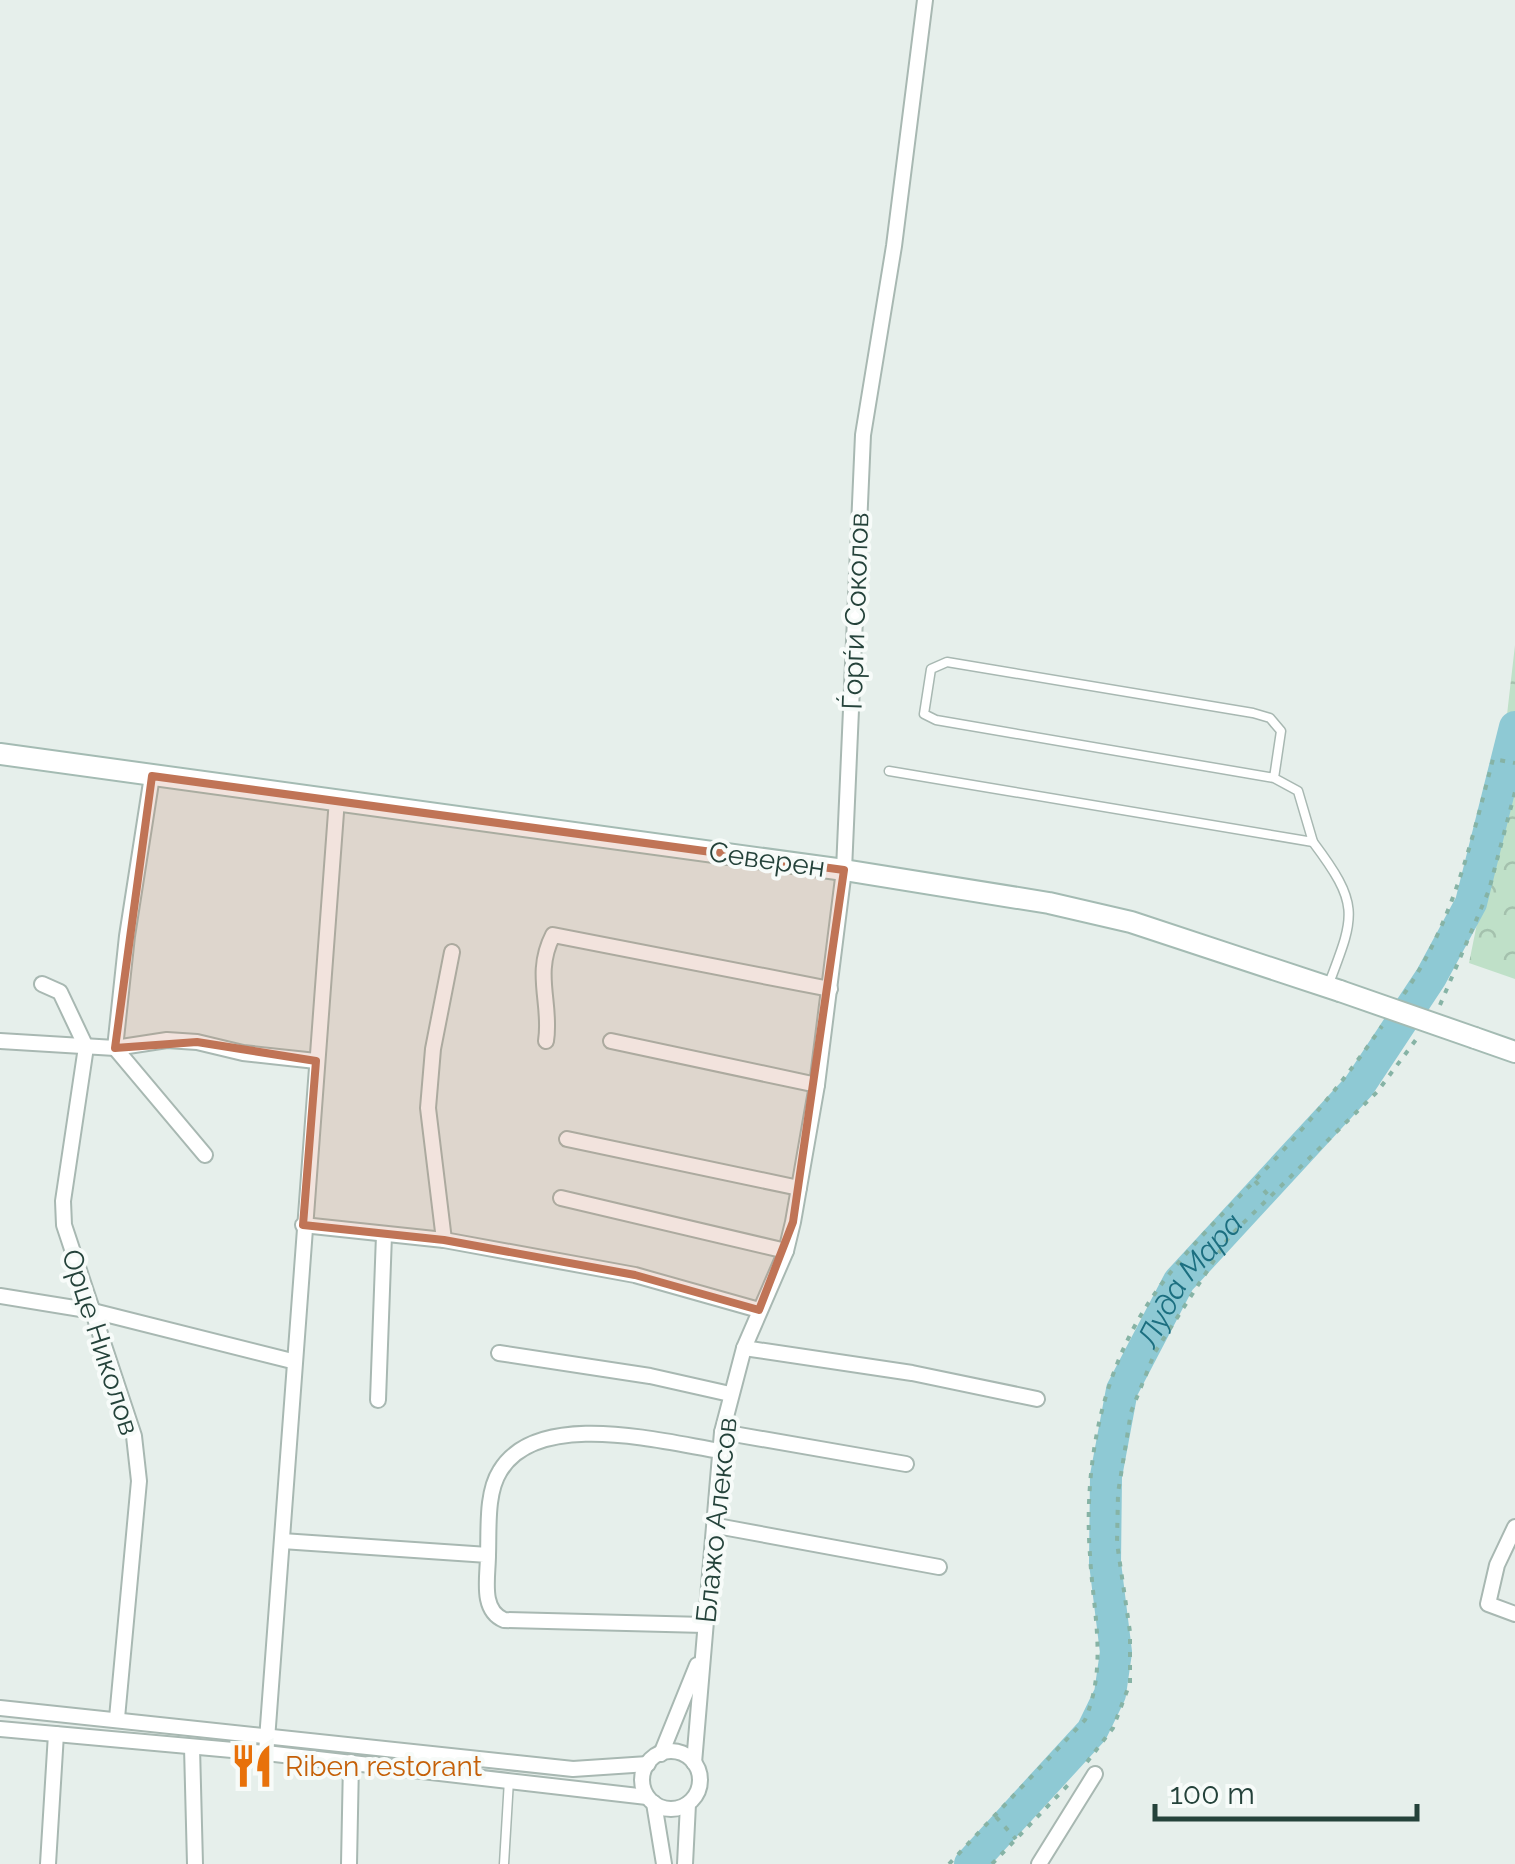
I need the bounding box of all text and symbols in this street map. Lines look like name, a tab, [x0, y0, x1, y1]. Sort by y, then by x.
street label: Ѓорѓи Соколов	[836, 512, 875, 710]
street label: Северен	[707, 835, 827, 884]
water label: Луда Мара	[1129, 1205, 1250, 1354]
street label: Орце Николов	[55, 1245, 146, 1439]
street label: Блажо Алексов	[689, 1416, 744, 1624]
restaurant icon: Riben restorant	[228, 1742, 276, 1790]
place label: Riben restorant	[285, 1750, 483, 1783]
scale bar	[1155, 1759, 1418, 1821]
text: 100 m	[1170, 1776, 1255, 1811]

